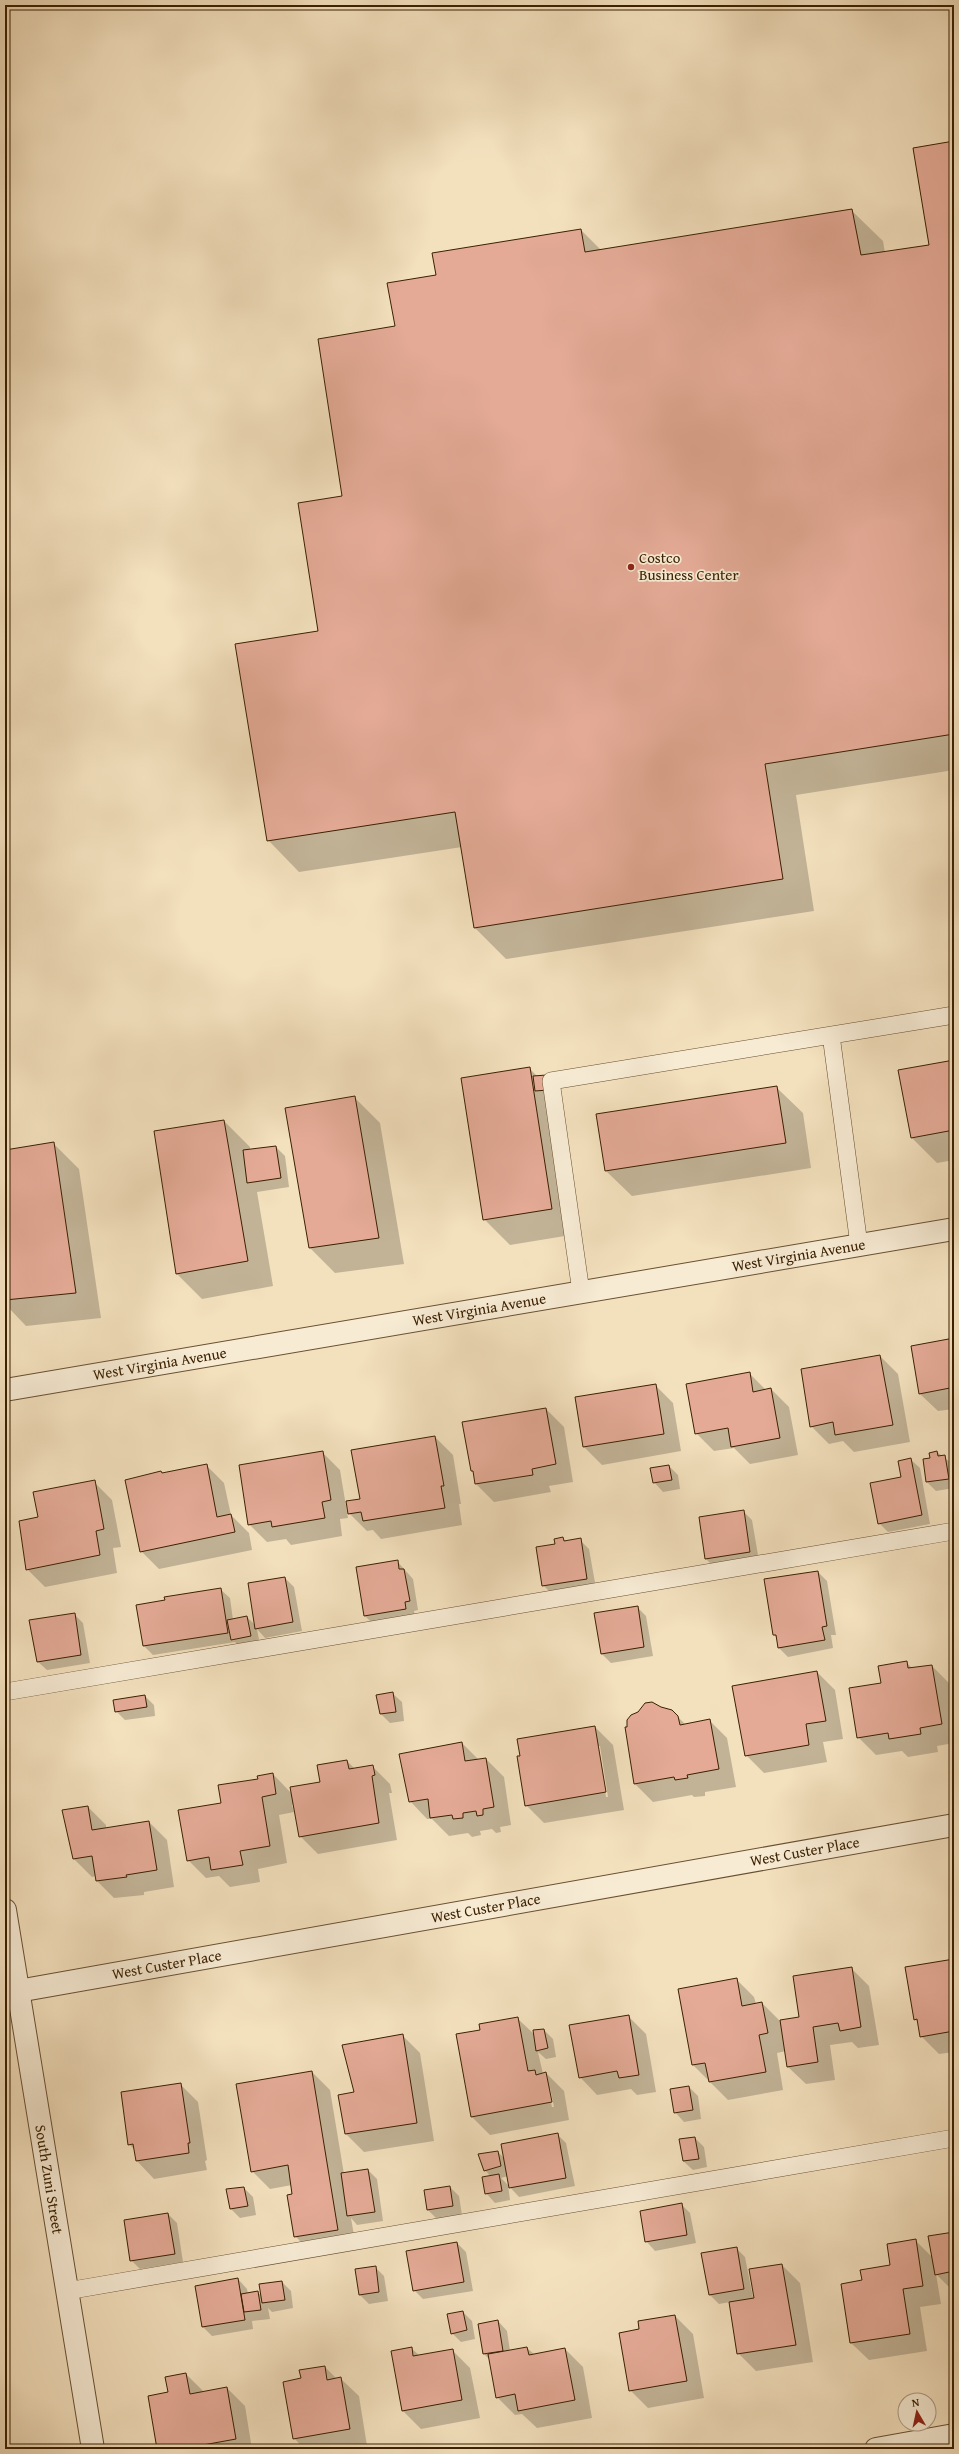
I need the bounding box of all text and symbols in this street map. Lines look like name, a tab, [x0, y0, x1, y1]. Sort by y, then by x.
place label: Costco Business Center	[639, 547, 739, 585]
marker: Costco Business Center	[626, 562, 636, 572]
street label: West Virginia Avenue	[730, 1233, 867, 1276]
street label: West Virginia Avenue	[411, 1287, 547, 1331]
street label: West Virginia Avenue	[91, 1342, 228, 1385]
street label: West Custer Place	[748, 1831, 861, 1871]
street label: West Custer Place	[429, 1888, 542, 1928]
street label: West Custer Place	[110, 1944, 223, 1984]
street label: South Zuni Street	[30, 2123, 69, 2236]
north arrow	[897, 2392, 937, 2432]
text: N	[911, 2394, 921, 2411]

